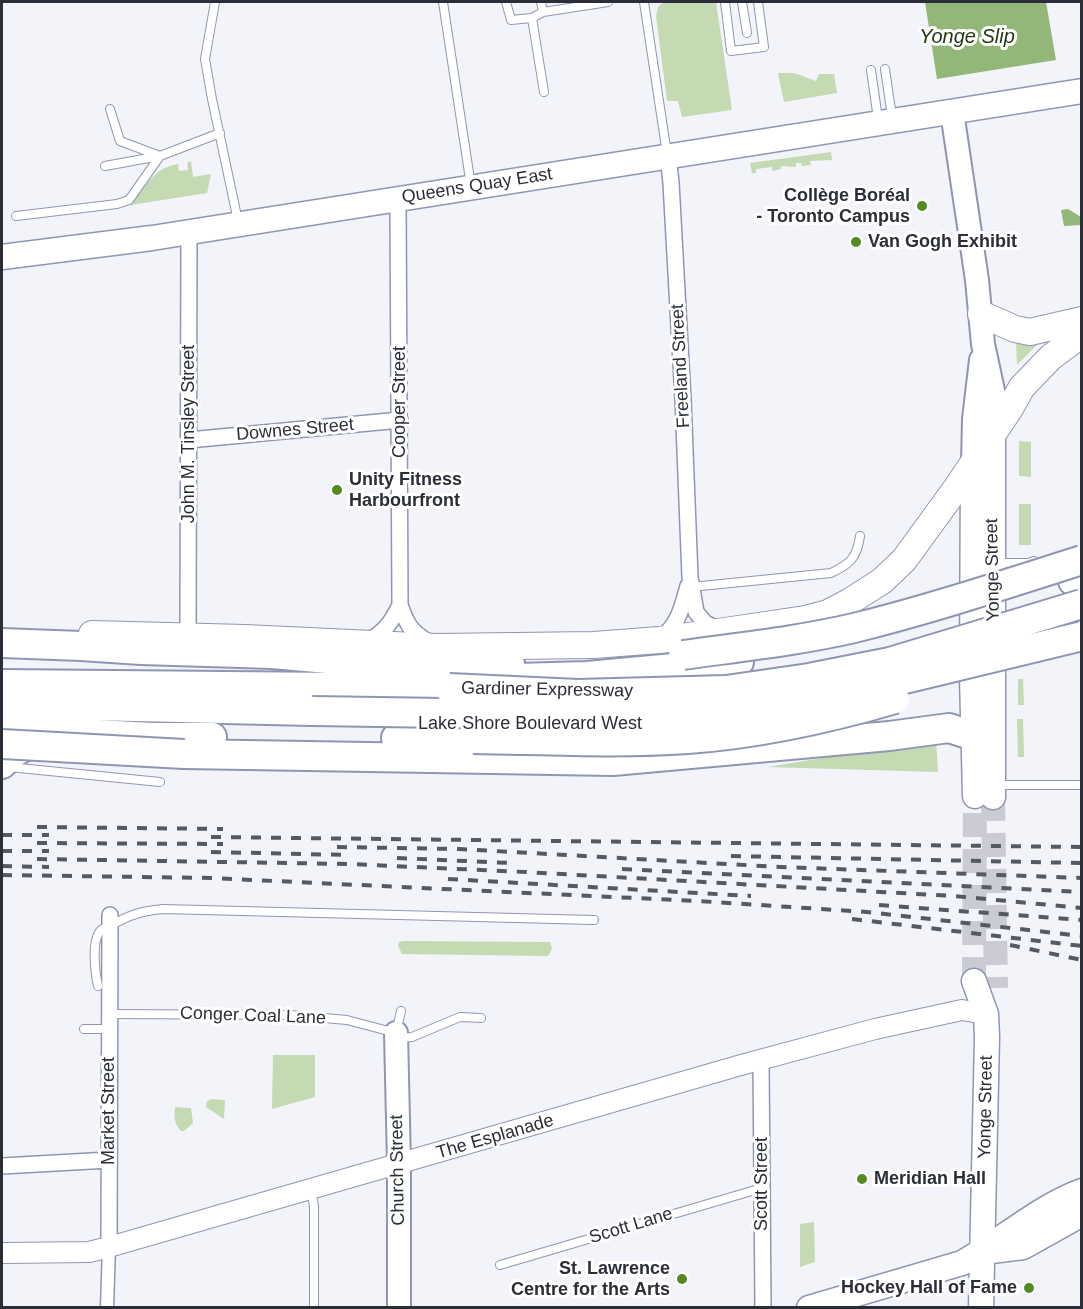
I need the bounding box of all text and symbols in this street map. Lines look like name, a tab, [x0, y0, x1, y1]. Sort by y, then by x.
water label: Yonge Slip	[919, 25, 1015, 49]
street label: Queens Quay East	[400, 163, 554, 209]
place label: Collège Boréal - Toronto Campus	[756, 185, 910, 228]
marker: Collège Boréal - Toronto Campus	[915, 199, 929, 213]
place label: Van Gogh Exhibit	[868, 231, 1017, 253]
marker: Van Gogh Exhibit	[849, 235, 863, 249]
street label: Freeland Street	[667, 303, 695, 429]
street label: John M. Tinsley Street	[178, 345, 200, 523]
street label: Cooper Street	[389, 346, 411, 458]
street label: Downes Street	[235, 414, 355, 446]
place label: Unity Fitness Harbourfront	[349, 469, 462, 512]
marker: Unity Fitness Harbourfront	[330, 483, 344, 497]
street label: Yonge Street	[981, 518, 1005, 622]
street label: Gardiner Expressway	[461, 678, 633, 702]
street label: Lake Shore Boulevard West	[418, 713, 642, 735]
street label: Conger Coal Lane	[180, 1003, 326, 1029]
street label: Yonge Street	[974, 1055, 998, 1159]
street label: Market Street	[98, 1057, 120, 1165]
street label: The Esplanade	[434, 1110, 556, 1164]
street label: Church Street	[386, 1114, 410, 1226]
street label: Scott Street	[751, 1137, 773, 1231]
place label: Meridian Hall	[874, 1168, 986, 1190]
marker: Meridian Hall	[855, 1172, 869, 1186]
street label: Scott Lane	[587, 1203, 675, 1249]
place label: St. Lawrence Centre for the Arts	[511, 1258, 670, 1300]
marker: St. Lawrence Centre for the Arts	[675, 1272, 689, 1286]
place label: Hockey Hall of Fame	[841, 1277, 1017, 1299]
marker: Hockey Hall of Fame	[1022, 1281, 1036, 1295]

